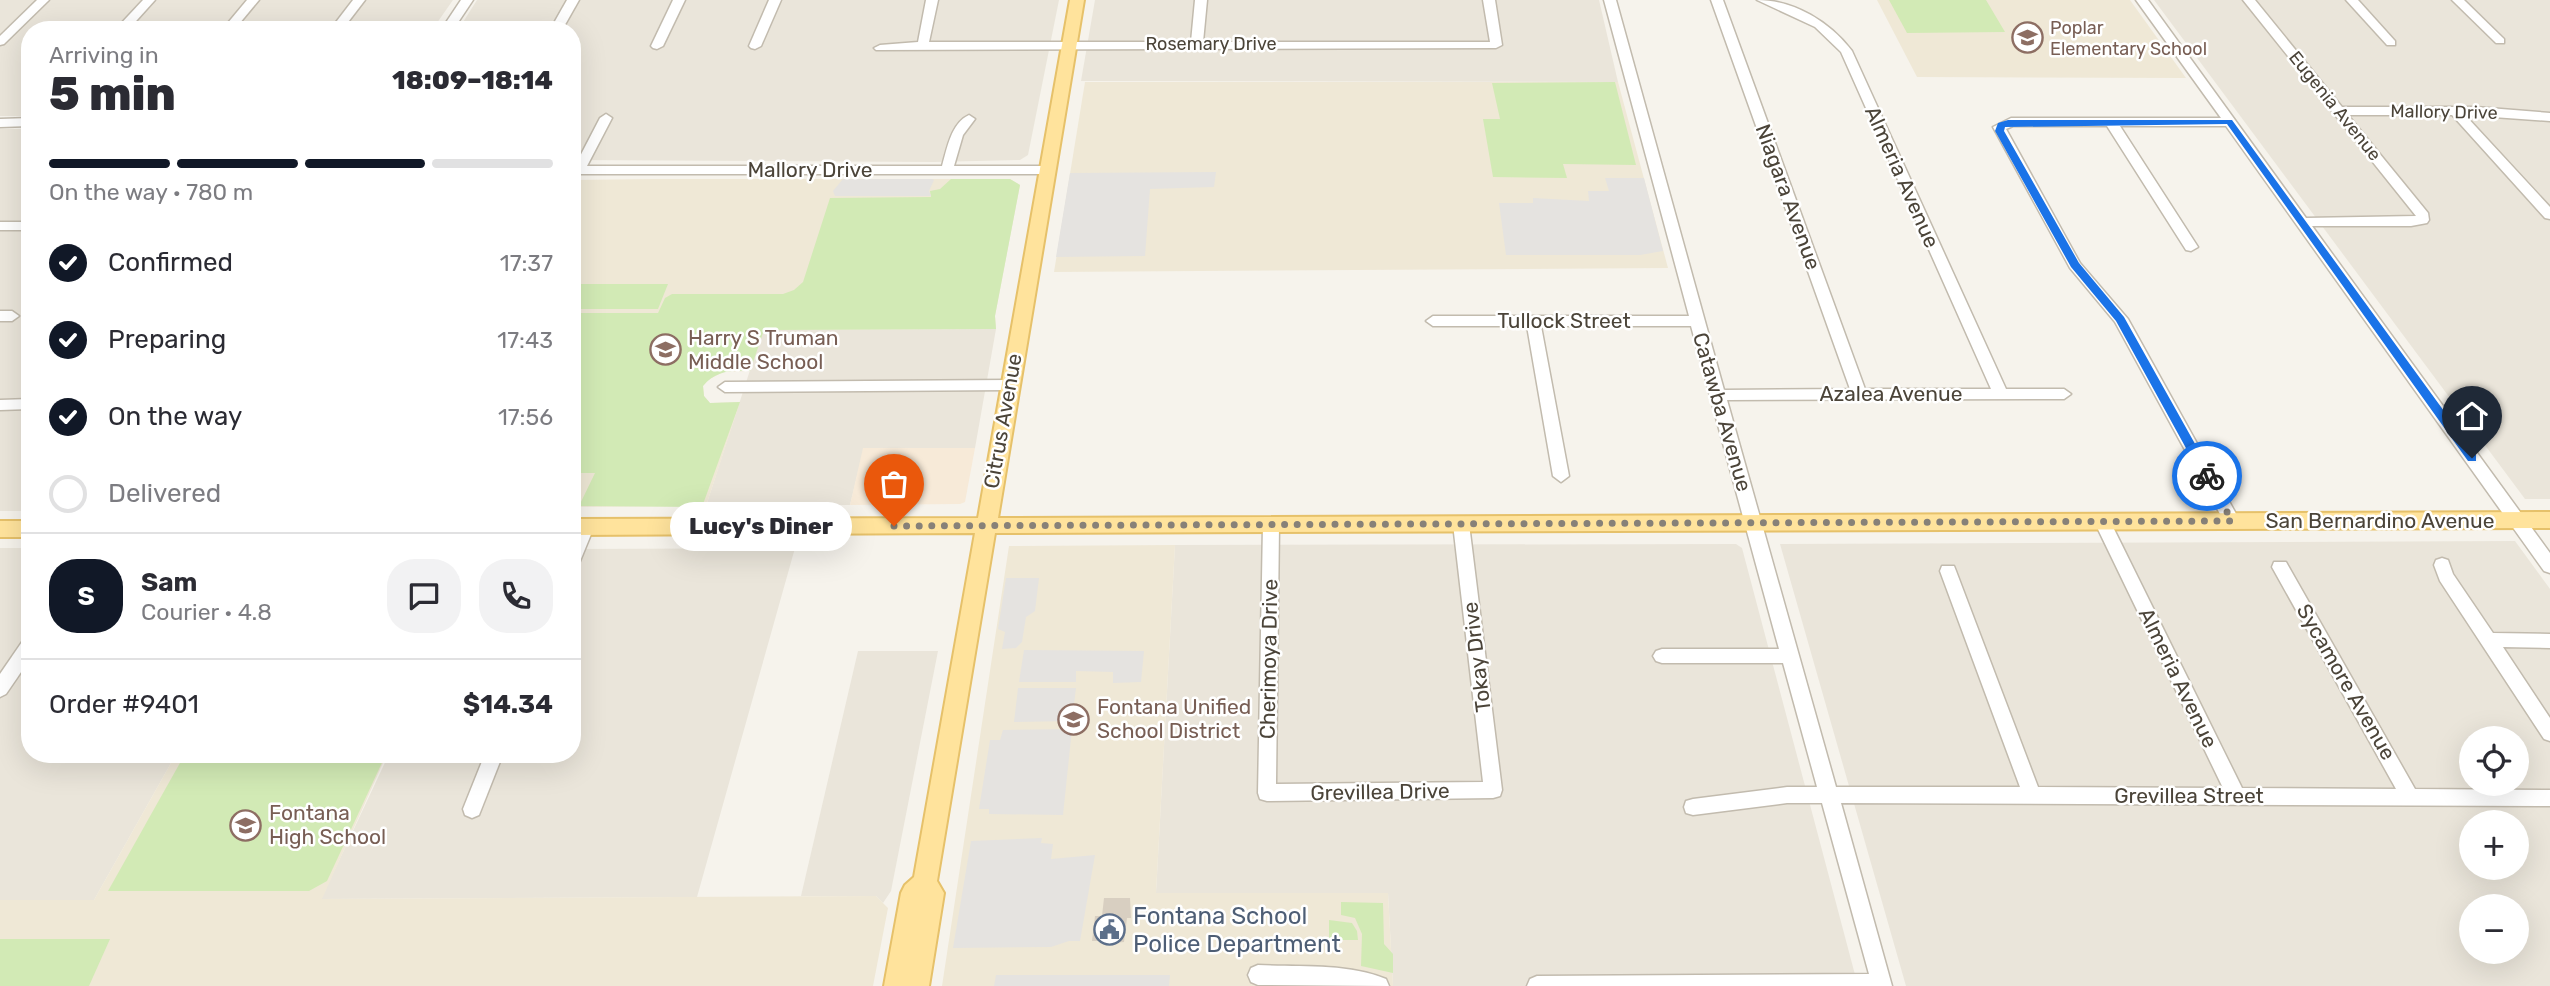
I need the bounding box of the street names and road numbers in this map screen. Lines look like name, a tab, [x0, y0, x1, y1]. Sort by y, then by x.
street label: Rosemary Drive	[1145, 33, 1277, 55]
street label: Eugenia Avenue	[2284, 47, 2386, 165]
street label: Mallory Drive	[2390, 100, 2498, 124]
street label: Almeria Avenue	[1860, 102, 1945, 251]
street label: Niagara Avenue	[1751, 121, 1826, 273]
street label: Mallory Drive	[747, 157, 873, 182]
street label: Tullock Street	[1497, 308, 1631, 333]
street label: Catawba Avenue	[1688, 329, 1757, 494]
street label: Citrus Avenue	[978, 351, 1027, 490]
street label: Azalea Avenue	[1820, 381, 1962, 406]
street label: San Bernardino Avenue	[2266, 508, 2494, 533]
street label: Cherimoya Drive	[1255, 579, 1282, 739]
street label: Sycamore Avenue	[2292, 599, 2401, 764]
street label: Tokay Drive	[1457, 600, 1496, 714]
street label: Almeria Avenue	[2134, 604, 2223, 752]
street label: Grevillea Drive	[1310, 778, 1450, 805]
street label: Grevillea Street	[2114, 783, 2264, 808]

